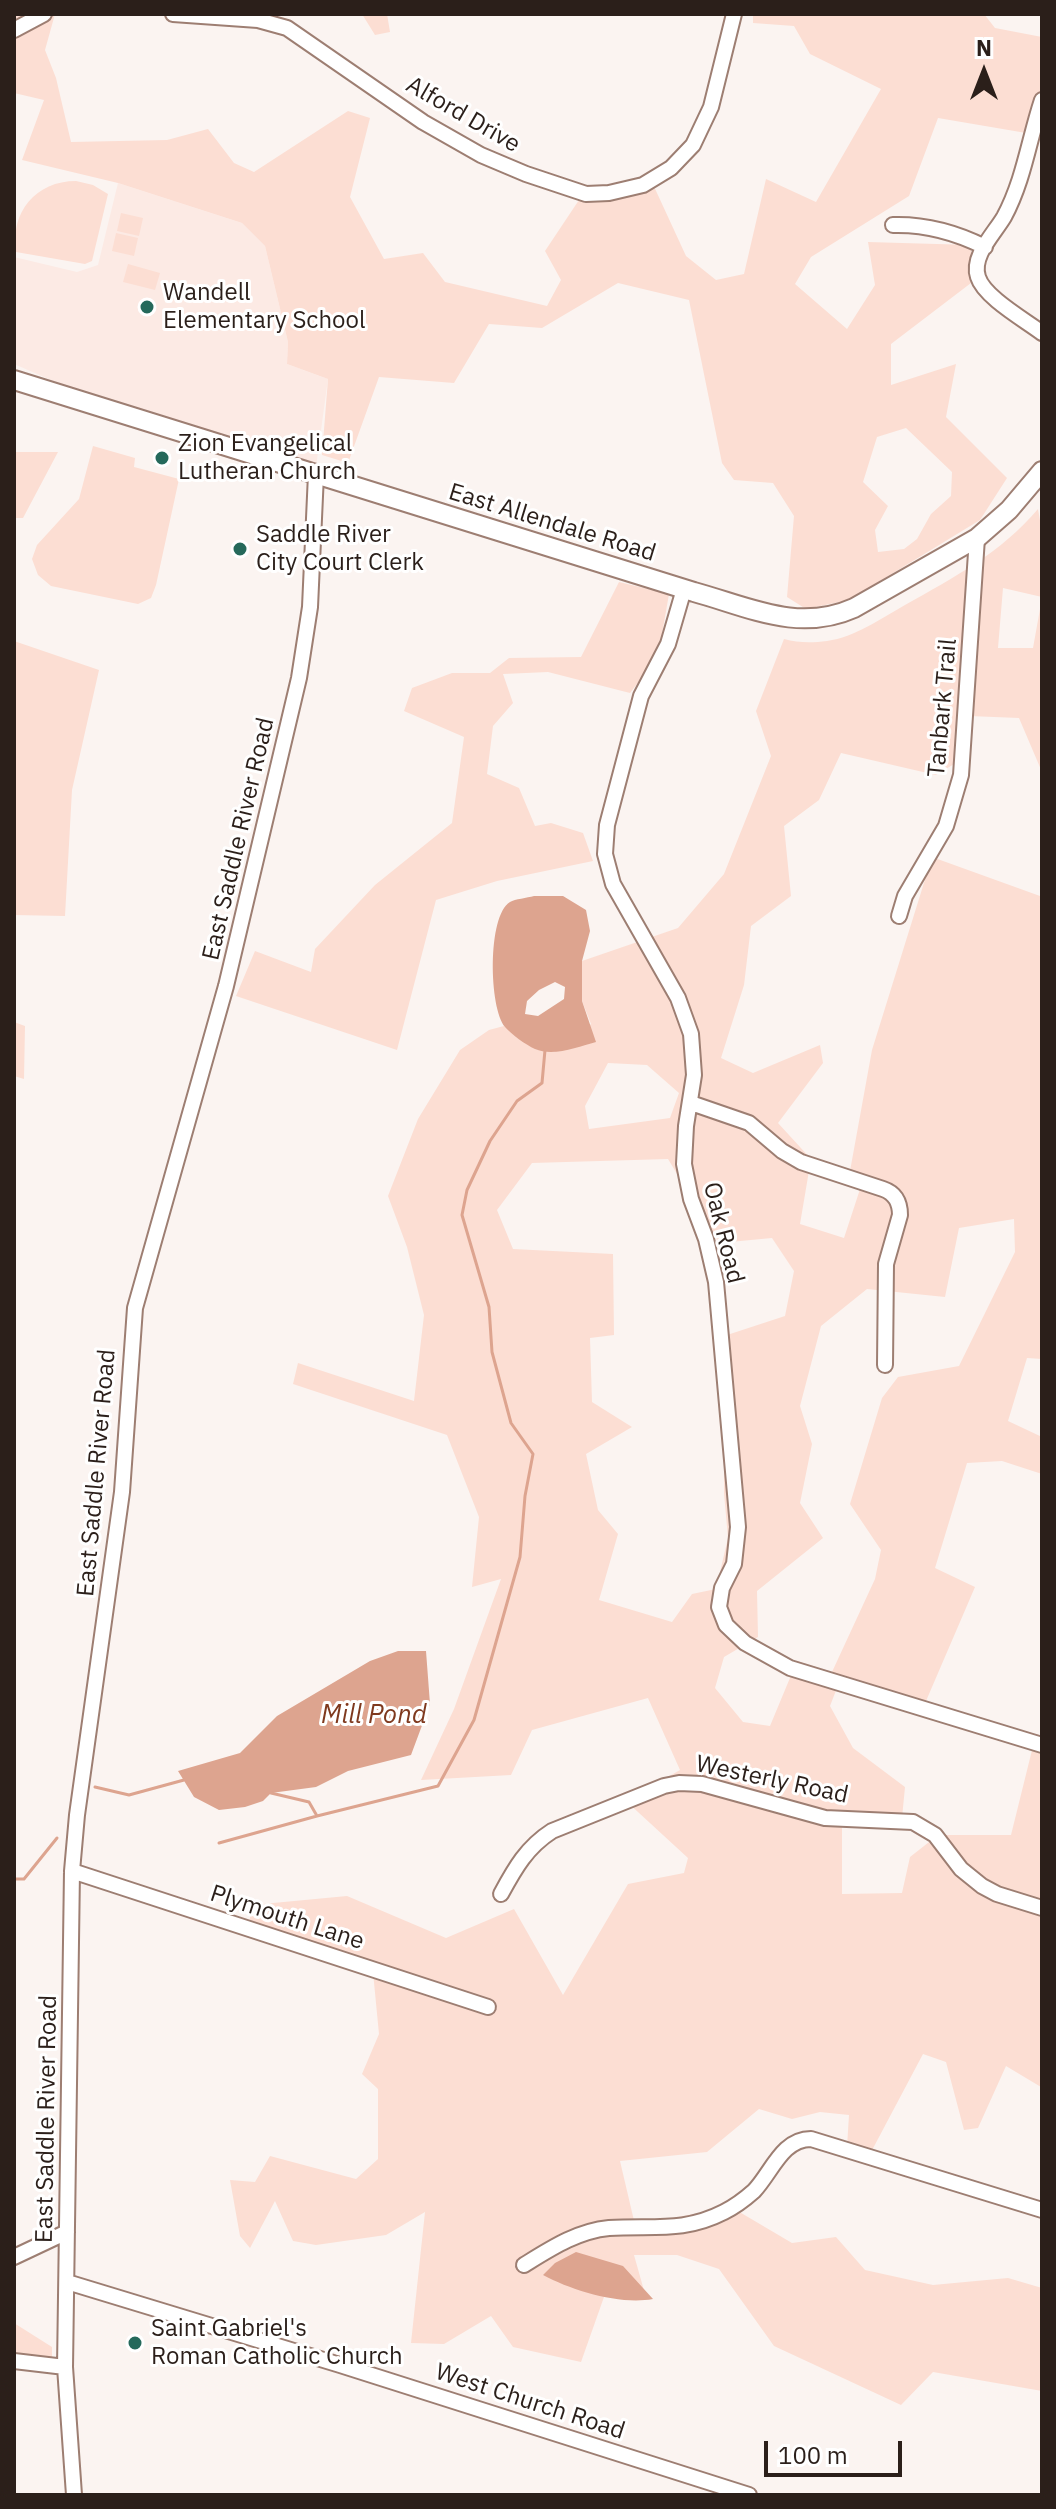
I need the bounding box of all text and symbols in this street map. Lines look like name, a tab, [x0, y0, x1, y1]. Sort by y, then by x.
north arrow	[944, 32, 1024, 112]
text: N	[976, 33, 992, 62]
street label: Alford Drive	[401, 71, 525, 159]
place label: Wandell Elementary School	[163, 279, 365, 335]
marker: Wandell Elementary School	[138, 298, 156, 316]
place label: Zion Evangelical Lutheran Church	[178, 430, 356, 486]
marker: Zion Evangelical Lutheran Church	[153, 449, 171, 467]
street label: East Allendale Road	[445, 478, 659, 568]
place label: Saddle River City Court Clerk	[256, 521, 424, 577]
marker: Saddle River City Court Clerk	[231, 540, 249, 558]
street label: Tanbark Trail	[923, 637, 963, 779]
street label: East Saddle River Road	[197, 715, 281, 963]
street label: Oak Road	[697, 1179, 749, 1287]
street label: East Saddle River Road	[72, 1348, 122, 1598]
water label: Mill Pond	[321, 1699, 427, 1731]
street label: Westerly Road	[693, 1750, 851, 1810]
street label: Plymouth Lane	[206, 1880, 368, 1956]
street label: East Saddle River Road	[30, 1995, 64, 2243]
place label: Saint Gabriel's Roman Catholic Church	[151, 2315, 403, 2371]
marker: Saint Gabriel's Roman Catholic Church	[126, 2334, 144, 2352]
street label: West Church Road	[432, 2358, 628, 2446]
scale bar	[768, 2425, 906, 2475]
text: 100 m	[778, 2439, 848, 2471]

